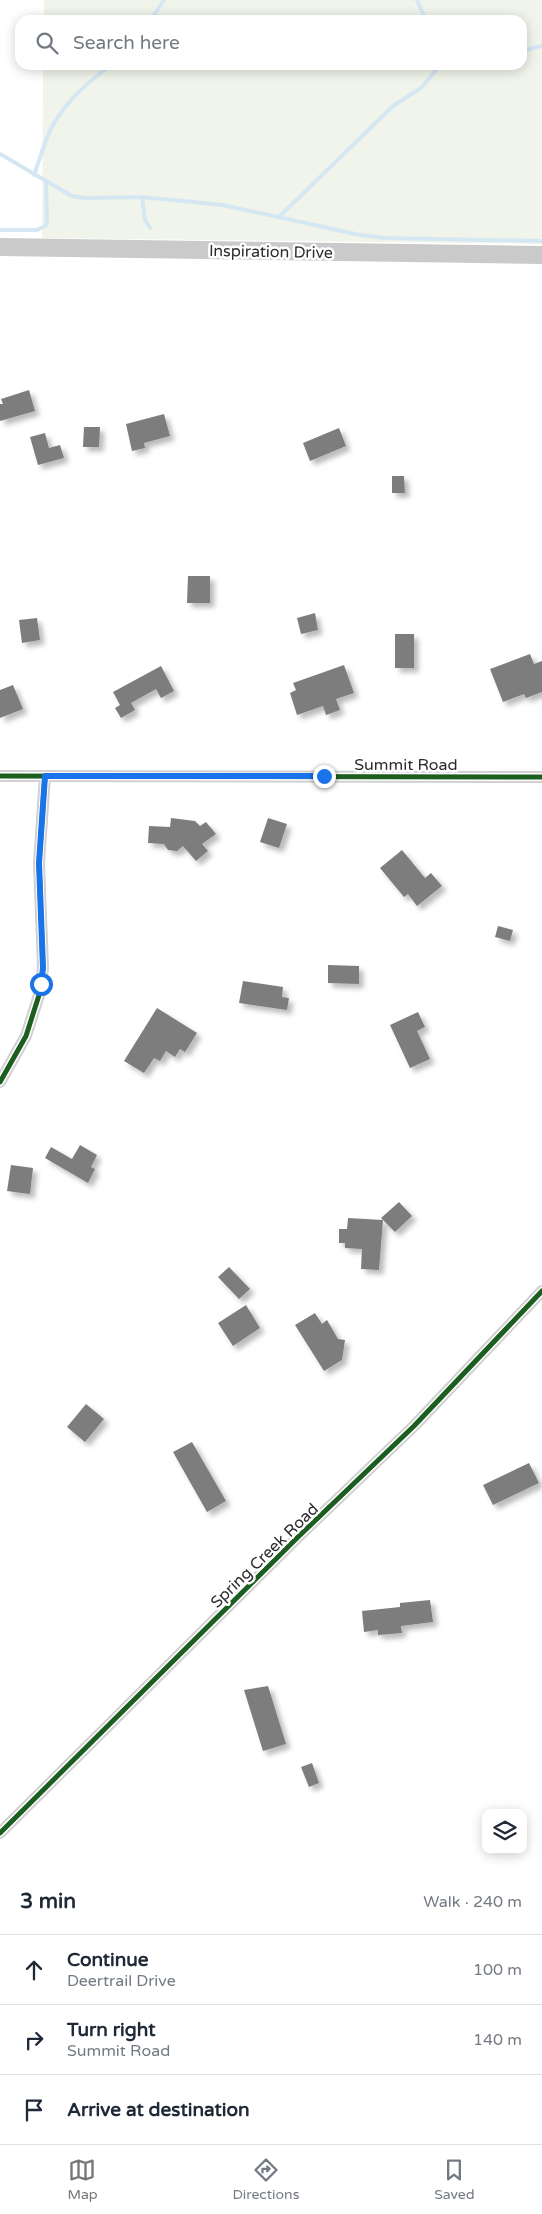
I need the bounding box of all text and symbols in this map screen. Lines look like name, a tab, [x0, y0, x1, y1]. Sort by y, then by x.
search box	[15, 15, 527, 70]
icon: search	[33, 29, 61, 57]
text: Search here	[73, 32, 180, 54]
street label: Inspiration Drive	[209, 241, 333, 263]
street label: Summit Road	[354, 755, 458, 775]
route end	[313, 765, 336, 788]
route start	[30, 973, 53, 996]
street label: Spring Creek Road	[207, 1499, 323, 1612]
map controls	[482, 1809, 527, 1854]
button: layers	[482, 1809, 527, 1854]
text: 3 min	[20, 1889, 76, 1914]
text: Walk · 240 m	[423, 1892, 522, 1912]
text: Continue	[67, 1949, 149, 1971]
icon: ahead	[20, 1956, 48, 1984]
text: 100 m	[473, 1960, 522, 1980]
text: Deertrail Drive	[67, 1971, 176, 1991]
text: Turn right	[67, 2019, 155, 2041]
icon: right	[20, 2026, 48, 2054]
text: 140 m	[473, 2030, 522, 2050]
text: Summit Road	[67, 2041, 170, 2061]
icon: arrive	[20, 2096, 48, 2124]
text: Arrive at destination	[67, 2099, 250, 2121]
tab: Map	[67, 2156, 98, 2203]
tab: Directions	[232, 2156, 299, 2203]
tab: Saved	[434, 2156, 475, 2203]

